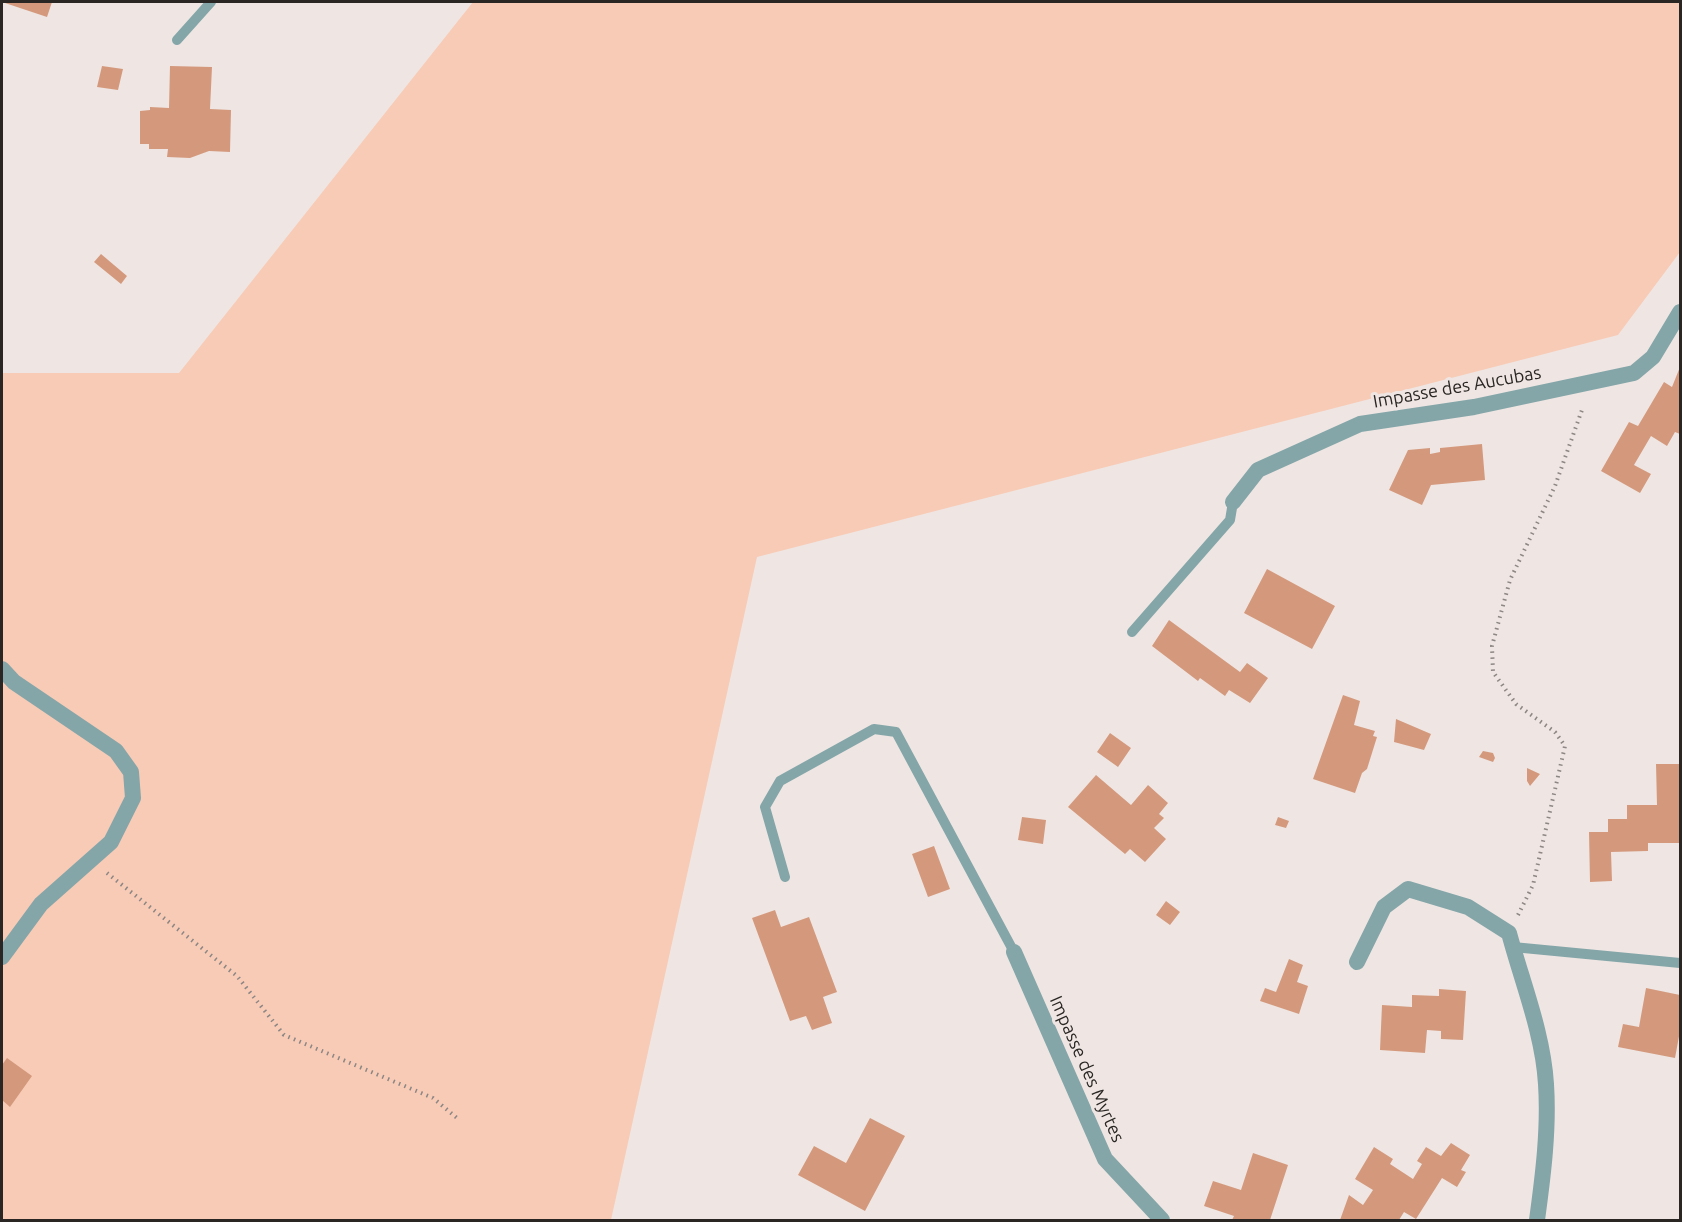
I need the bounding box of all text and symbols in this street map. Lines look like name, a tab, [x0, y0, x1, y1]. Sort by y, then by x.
street label: Impasse des Aucubas	[1371, 362, 1543, 412]
street label: Impasse des Myrtes	[1045, 992, 1129, 1146]

